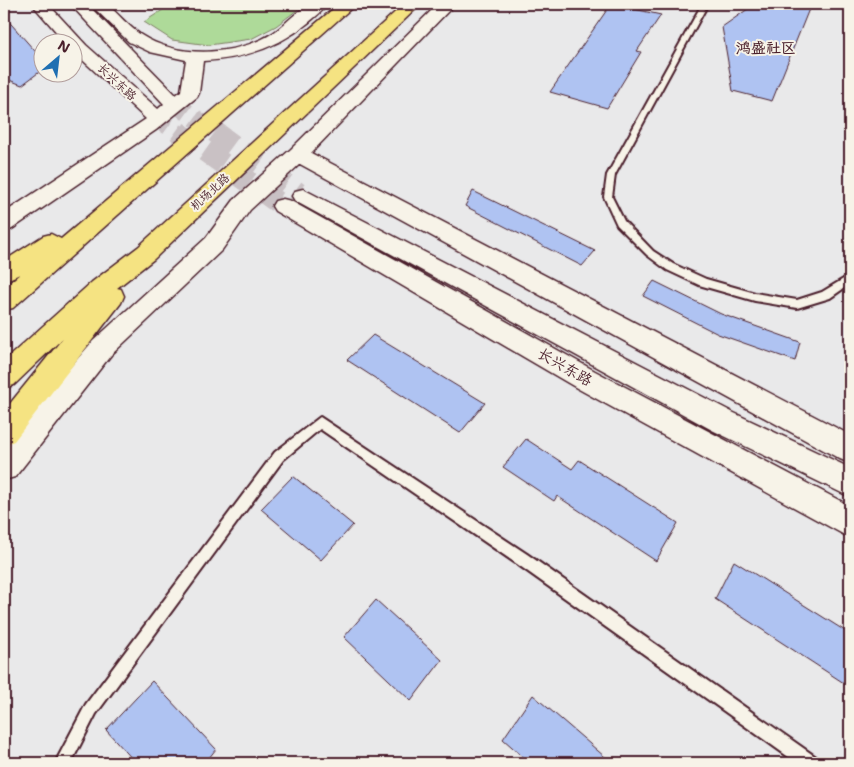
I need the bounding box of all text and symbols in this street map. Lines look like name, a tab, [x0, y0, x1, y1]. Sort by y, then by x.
north arrow	[32, 32, 82, 82]
text: N	[55, 36, 73, 57]
district label: 鸿盛社区	[736, 38, 796, 58]
street label: 长兴东路	[94, 60, 140, 104]
street label: 机场北路	[187, 170, 233, 214]
street label: 长兴东路	[534, 343, 596, 391]

